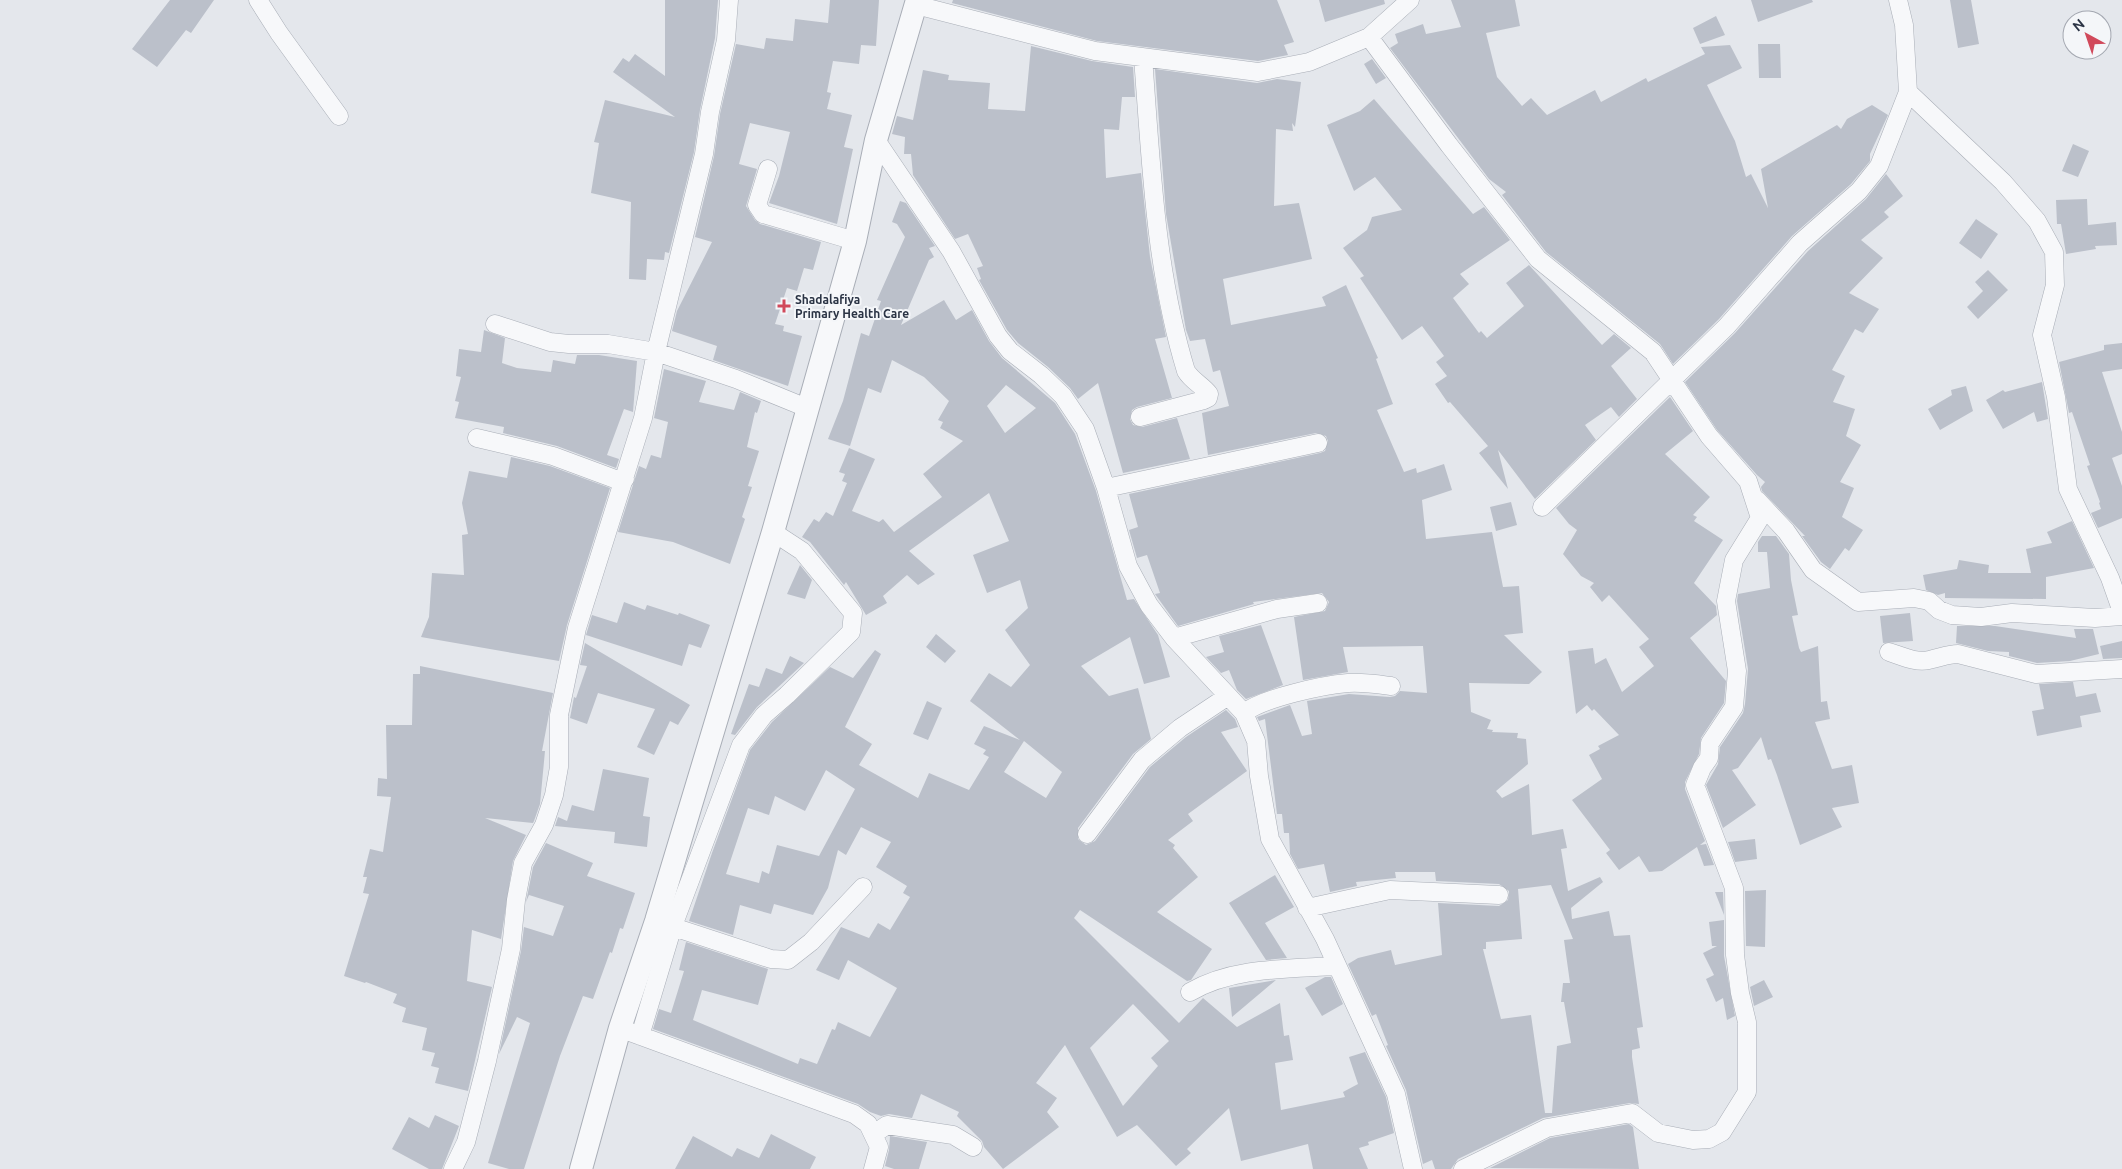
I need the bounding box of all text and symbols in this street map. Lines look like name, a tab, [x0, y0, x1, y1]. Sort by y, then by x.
north arrow	[2062, 10, 2112, 60]
text: N	[2069, 16, 2088, 35]
place label: Shadalafiya Primary Health Care	[795, 293, 909, 320]
marker: Shadalafiya Primary Health Care	[777, 299, 791, 313]

